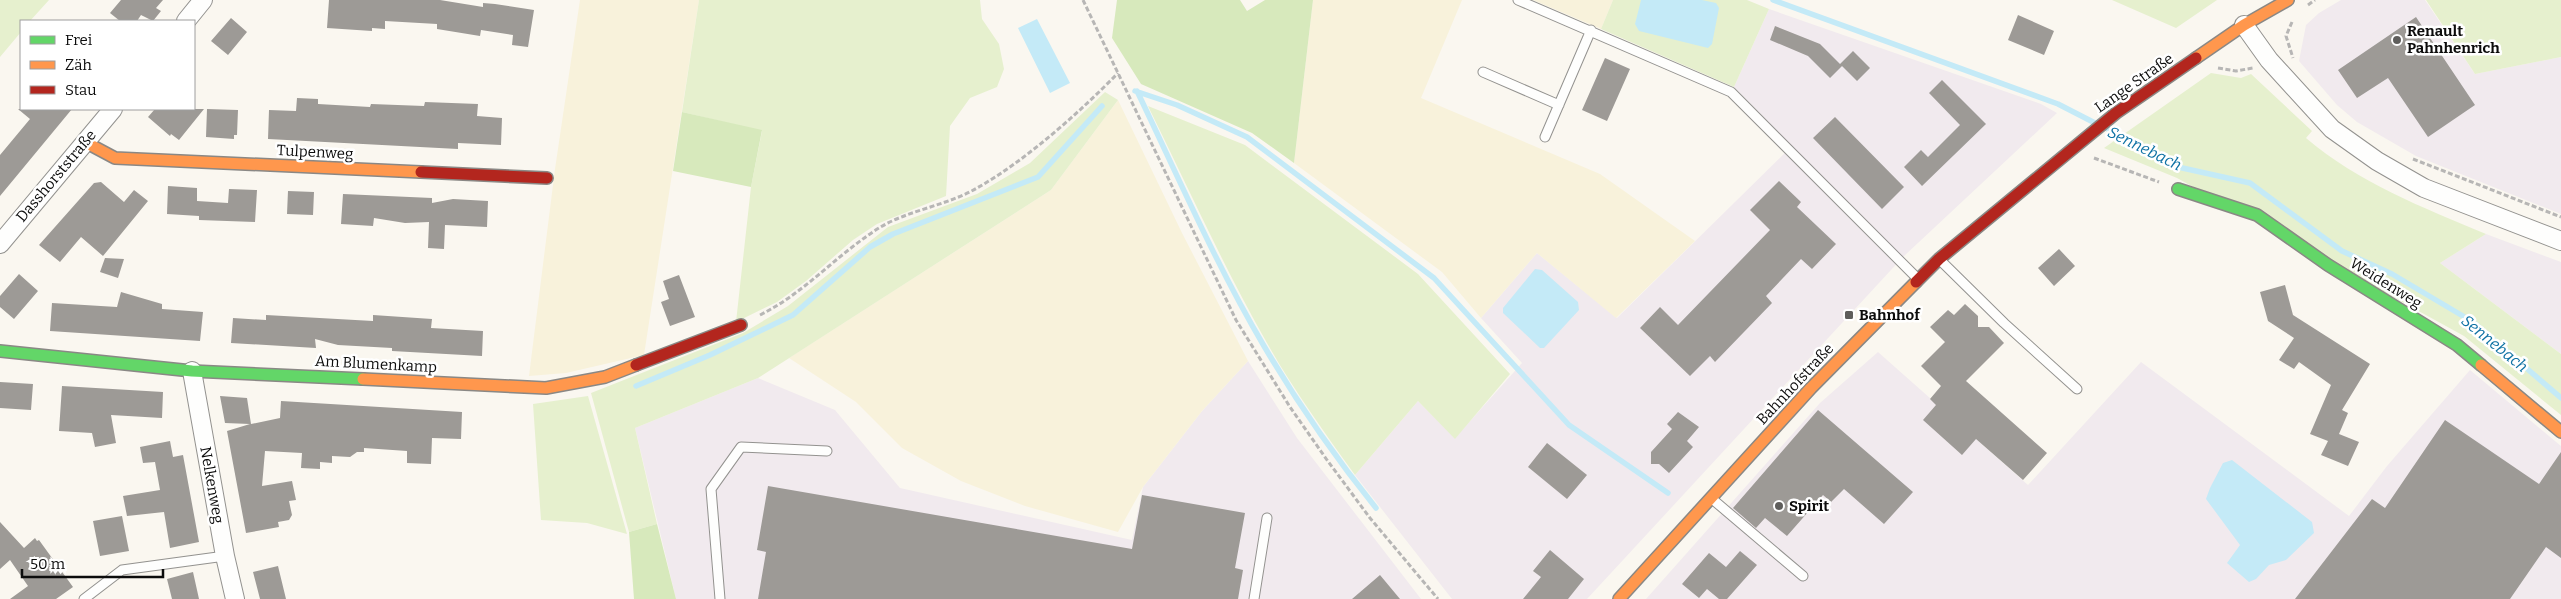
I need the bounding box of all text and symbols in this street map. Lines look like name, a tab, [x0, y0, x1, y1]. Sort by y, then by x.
legend	[20, 20, 195, 110]
place label: Renault Pahnhenrich	[2407, 22, 2500, 57]
text: Frei	[65, 31, 93, 49]
marker: Renault Pahnhenrich	[2391, 34, 2403, 46]
street label: Lange Straße	[2091, 49, 2177, 117]
text: Zäh	[65, 56, 92, 74]
text: Stau	[65, 81, 97, 99]
water label: Sennebach	[2105, 122, 2185, 175]
street label: Dasshorststraße	[12, 126, 100, 226]
street label: Tulpenweg	[276, 141, 354, 163]
street label: Weidenweg	[2347, 254, 2425, 312]
place label: Bahnhof	[1859, 306, 1921, 324]
marker: Bahnhof	[1843, 309, 1855, 321]
water label: Sennebach	[2458, 311, 2532, 376]
street label: Bahnhofstraße	[1753, 340, 1837, 428]
street label: Am Blumenkamp	[314, 352, 438, 376]
street label: Nelkenweg	[196, 445, 228, 525]
place label: Spirit	[1789, 497, 1829, 515]
marker: Spirit	[1773, 500, 1785, 512]
scale bar	[22, 546, 164, 578]
text: 50 m	[30, 555, 66, 573]

